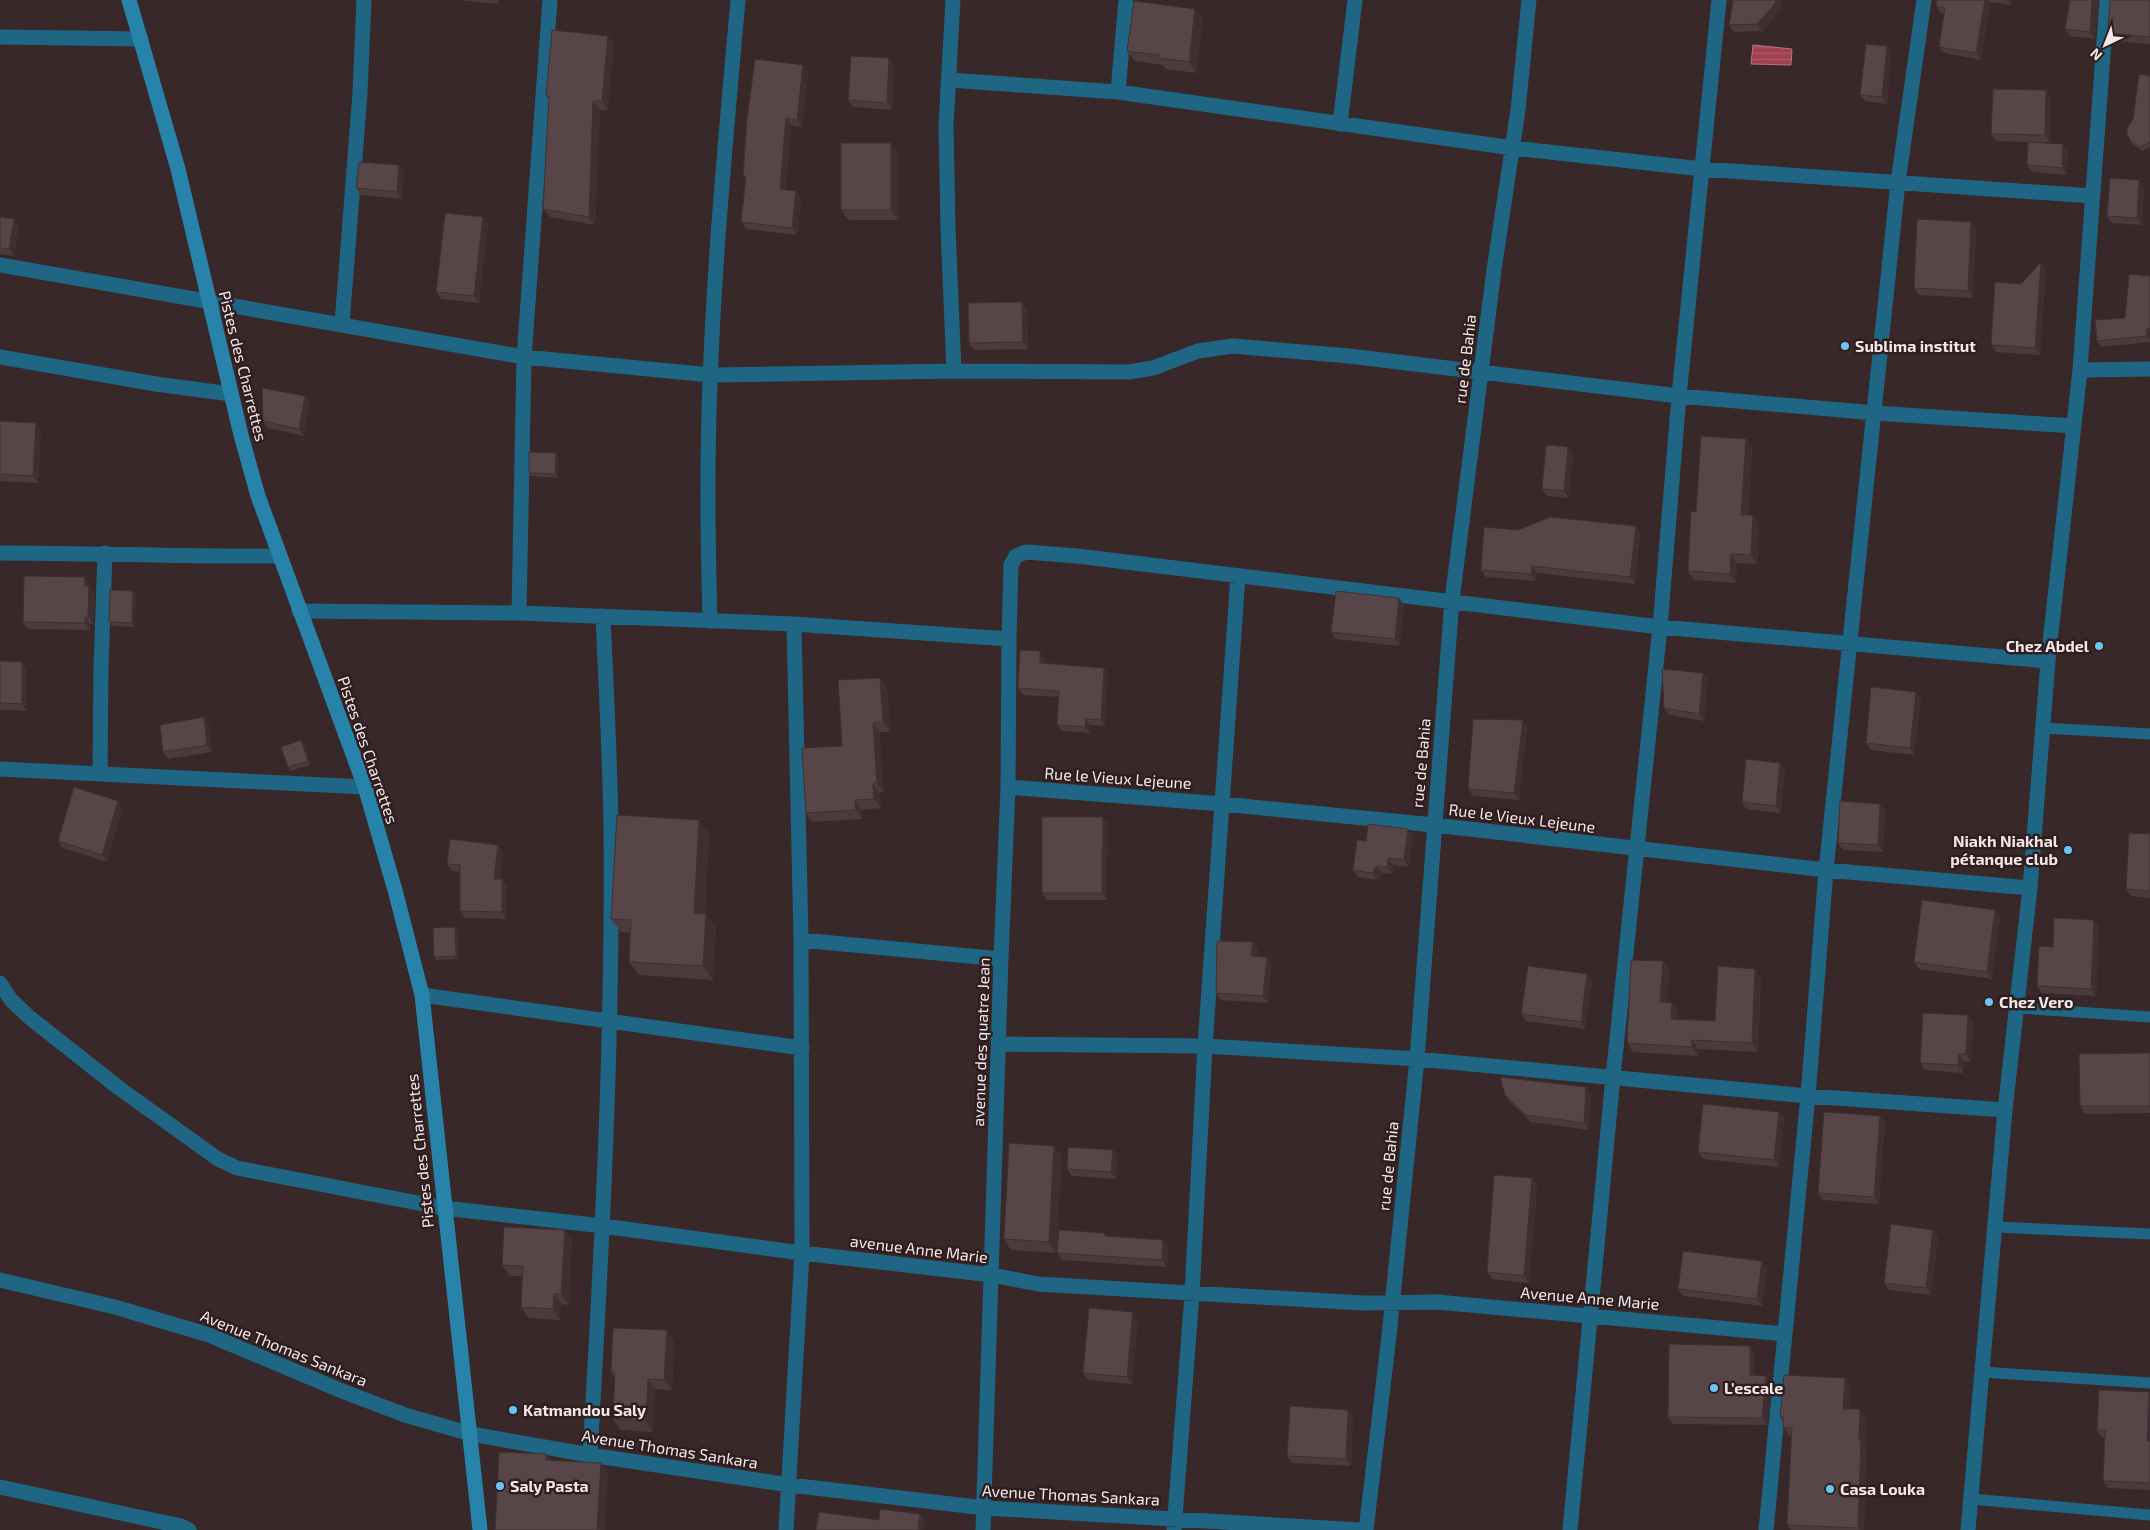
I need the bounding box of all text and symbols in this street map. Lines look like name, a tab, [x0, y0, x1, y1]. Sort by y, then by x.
north arrow	[2080, 20, 2130, 70]
text: N	[2086, 45, 2105, 65]
street label: Pistes des Charrettes	[216, 289, 271, 443]
street label: rue de Bahia	[1450, 313, 1479, 405]
place label: Sublima institut	[1855, 336, 1976, 355]
marker: Sublima institut	[1839, 340, 1851, 352]
place label: Chez Abdel	[2006, 636, 2090, 655]
marker: Chez Abdel	[2093, 640, 2105, 652]
street label: Pistes des Charrettes	[334, 674, 403, 826]
street label: rue de Bahia	[1407, 717, 1434, 809]
street label: Rue le Vieux Lejeune	[1044, 763, 1192, 793]
street label: Rue le Vieux Lejeune	[1448, 799, 1596, 837]
place label: Niakh Niakhal pétanque club	[1950, 831, 2059, 868]
marker: Niakh Niakhal pétanque club	[2062, 844, 2074, 856]
street label: avenue des quatre Jean	[968, 957, 993, 1127]
place label: Chez Vero	[1999, 992, 2073, 1011]
marker: Chez Vero	[1983, 996, 1995, 1008]
street label: Pistes des Charrettes	[402, 1073, 437, 1229]
street label: rue de Bahia	[1373, 1120, 1402, 1212]
street label: avenue Anne Marie	[849, 1231, 989, 1266]
street label: Avenue Anne Marie	[1520, 1282, 1660, 1313]
street label: Avenue Thomas Sankara	[198, 1305, 370, 1390]
place label: L’escale	[1724, 1378, 1783, 1397]
marker: L’escale	[1708, 1382, 1720, 1394]
place label: Katmandou Saly	[523, 1400, 646, 1420]
marker: Katmandou Saly	[507, 1404, 519, 1416]
street label: Avenue Thomas Sankara	[581, 1425, 760, 1472]
place label: Saly Pasta	[510, 1476, 589, 1496]
place label: Casa Louka	[1840, 1479, 1925, 1498]
marker: Saly Pasta	[494, 1480, 506, 1492]
street label: Avenue Thomas Sankara	[982, 1480, 1160, 1509]
marker: Casa Louka	[1824, 1483, 1836, 1495]

